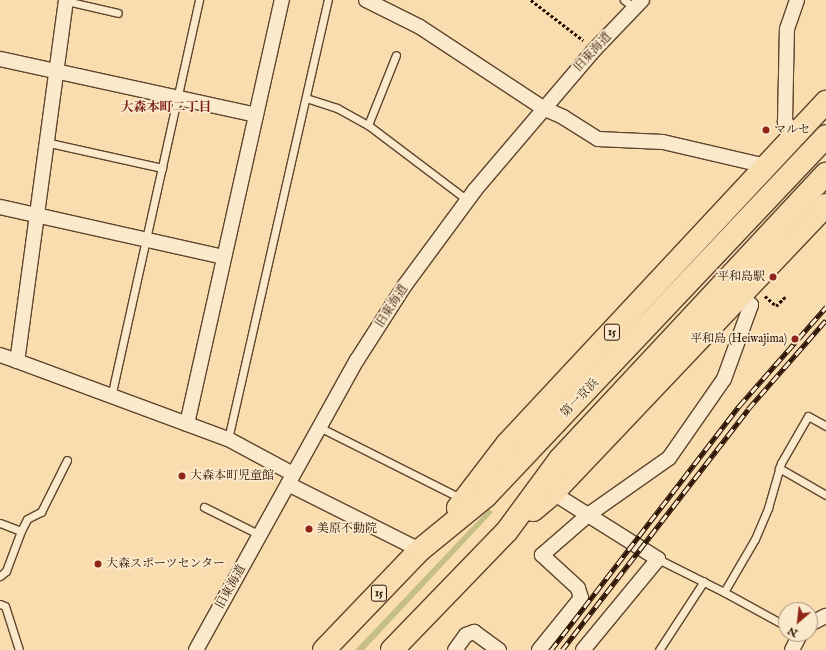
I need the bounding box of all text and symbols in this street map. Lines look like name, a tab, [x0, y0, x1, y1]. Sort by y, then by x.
street label: 旧東海道	[571, 30, 615, 74]
district label: 大森本町二丁目	[121, 100, 211, 116]
place label: マルセ	[774, 123, 810, 137]
marker: マルセ	[761, 125, 771, 135]
place label: 平和島駅	[717, 270, 765, 284]
marker: 平和島駅	[768, 272, 778, 282]
street label: 旧東海道	[373, 282, 411, 330]
road number: 15	[603, 323, 621, 341]
place label: 平和島 (Heiwajima)	[690, 332, 787, 346]
marker: 平和島 (Heiwajima)	[790, 334, 800, 344]
street label: 第一京浜	[558, 376, 602, 420]
place label: 大森本町児童館	[190, 469, 274, 483]
marker: 大森本町児童館	[177, 471, 187, 481]
place label: 美原不動院	[317, 522, 377, 536]
marker: 美原不動院	[304, 524, 314, 534]
place label: 大森スポーツセンター	[106, 557, 226, 571]
marker: 大森スポーツセンター	[93, 559, 103, 569]
street label: 旧東海道	[213, 563, 249, 611]
road number: 15	[370, 584, 388, 602]
north arrow	[778, 602, 818, 642]
text: N	[785, 623, 800, 640]

